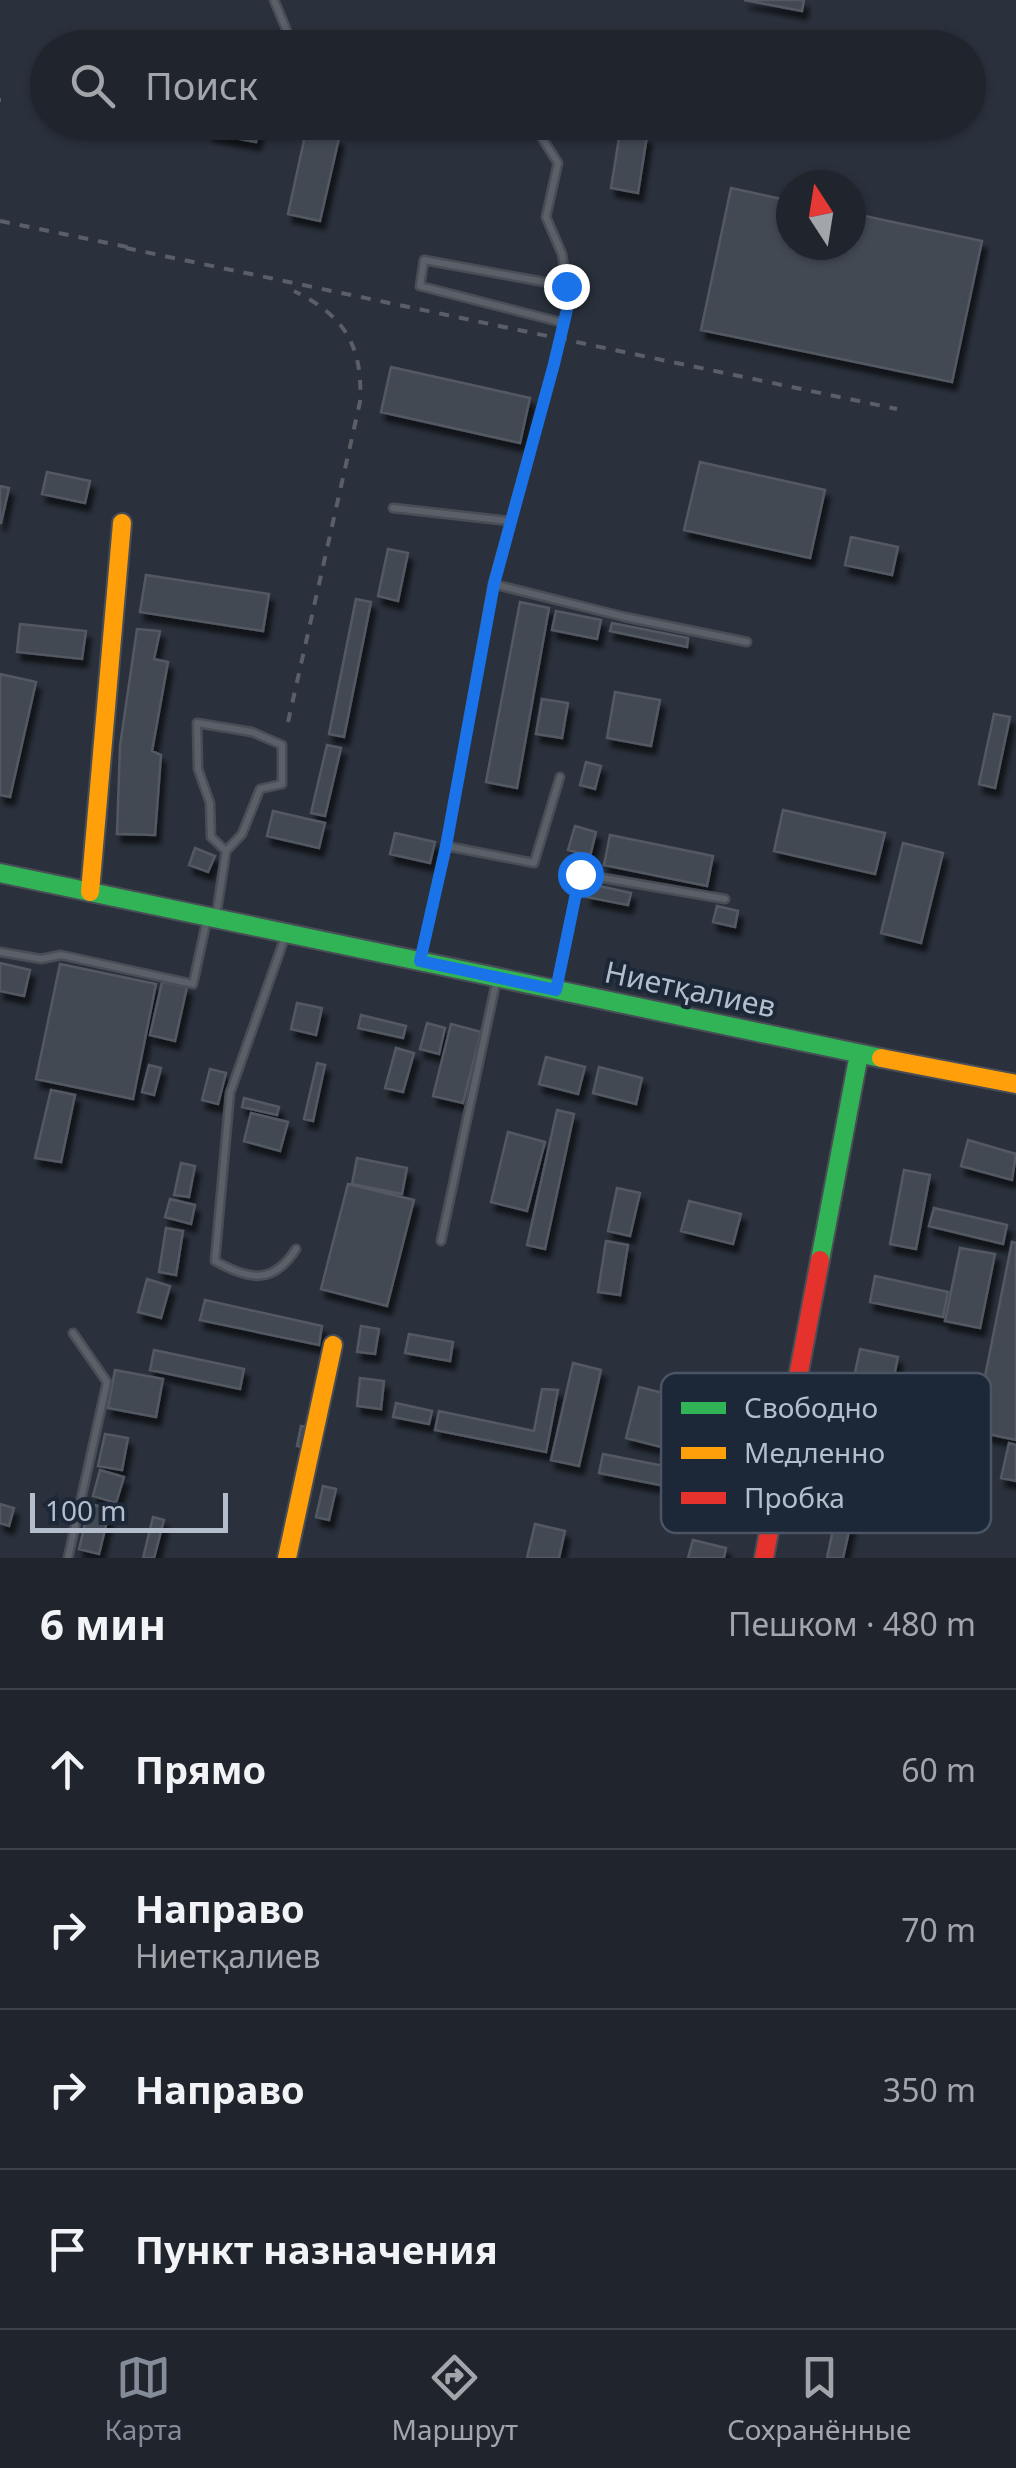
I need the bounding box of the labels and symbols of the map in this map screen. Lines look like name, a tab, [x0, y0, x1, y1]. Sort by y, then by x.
north arrow	[776, 170, 866, 260]
route end	[544, 264, 590, 310]
route start	[558, 852, 604, 898]
street label: Ниетқалиев	[601, 950, 780, 1027]
legend	[661, 1373, 991, 1533]
text: Свободно	[744, 1388, 878, 1426]
text: Медленно	[744, 1433, 885, 1471]
text: Пробка	[744, 1478, 845, 1516]
scale bar	[30, 1488, 228, 1532]

